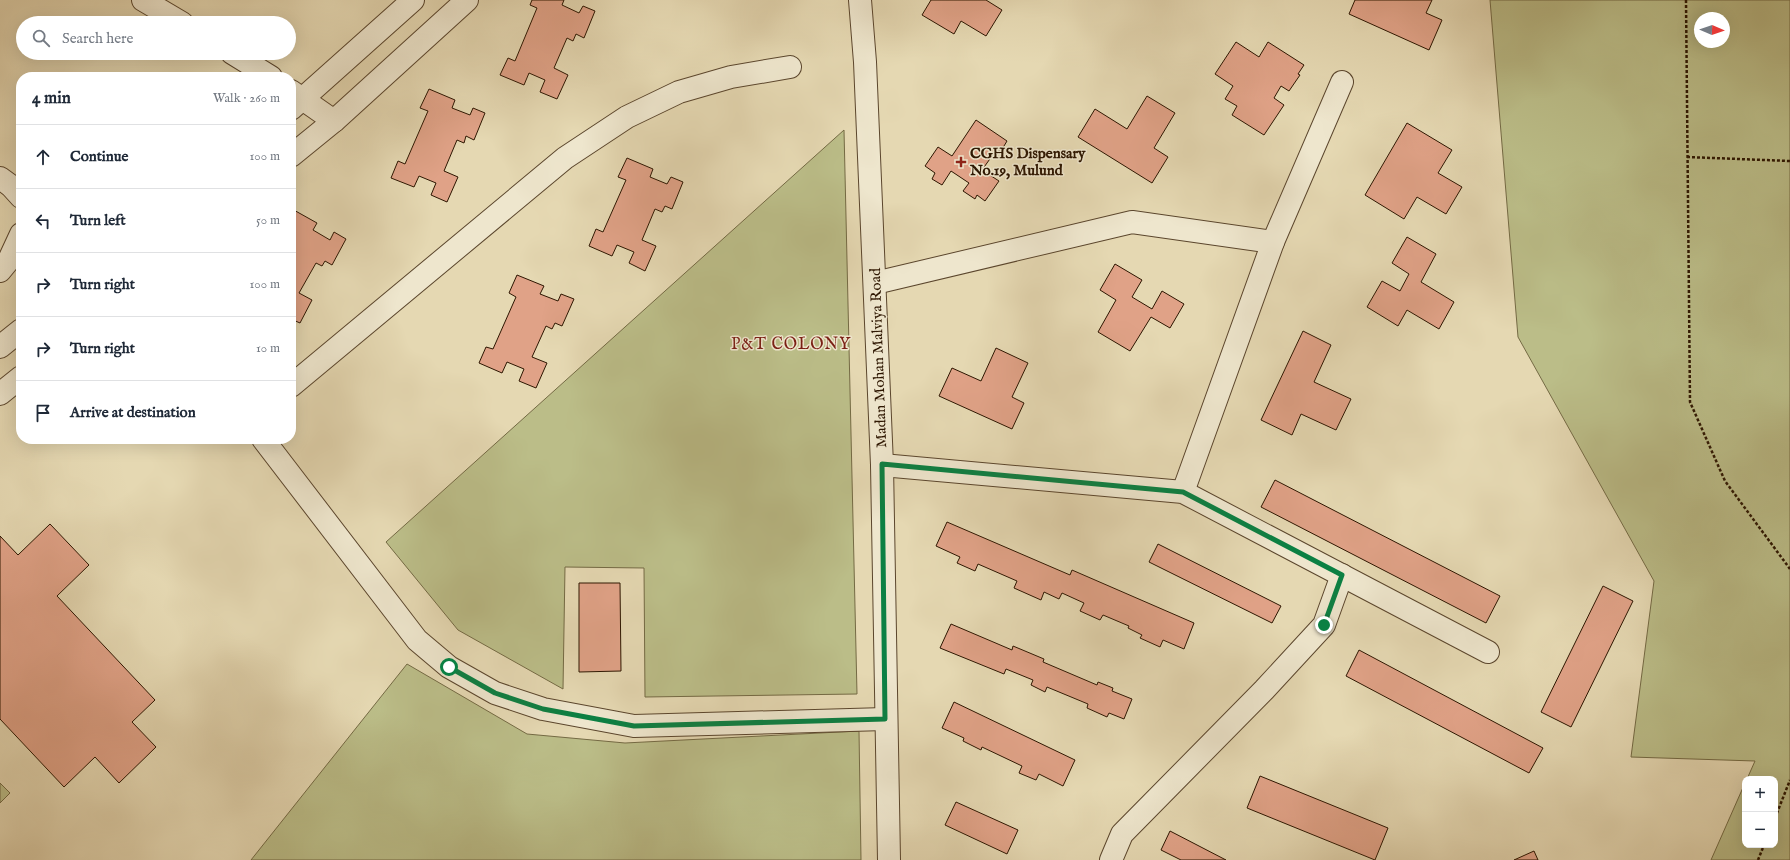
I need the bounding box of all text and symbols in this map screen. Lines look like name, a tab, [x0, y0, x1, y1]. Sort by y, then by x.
north arrow	[1694, 12, 1730, 48]
search box	[16, 16, 296, 60]
icon: search	[30, 27, 52, 49]
text: Search here	[62, 29, 133, 48]
text: 4 min	[32, 88, 71, 109]
text: Walk · 260 m	[213, 90, 280, 107]
place label: CGHS Dispensary No.19, Mulund	[969, 144, 1086, 180]
icon: ahead	[32, 146, 54, 168]
text: Continue	[70, 147, 128, 166]
text: 100 m	[250, 148, 280, 165]
marker: CGHS Dispensary No.19, Mulund	[955, 156, 967, 168]
icon: left	[32, 210, 54, 232]
text: Turn left	[70, 211, 126, 230]
text: 50 m	[256, 212, 280, 229]
street label: Madan Mohan Malviya Road	[866, 267, 891, 448]
icon: right	[32, 274, 54, 296]
text: Turn right	[70, 275, 135, 294]
text: 100 m	[250, 276, 280, 293]
district label: P&T COLONY	[731, 335, 851, 355]
icon: right	[32, 338, 54, 360]
text: Turn right	[70, 339, 135, 358]
text: 10 m	[256, 340, 280, 357]
icon: arrive	[32, 402, 54, 424]
text: Arrive at destination	[70, 403, 196, 422]
route end	[1315, 616, 1333, 634]
route start	[440, 658, 458, 676]
map controls	[1742, 776, 1778, 848]
button: +	[1742, 776, 1778, 812]
button: −	[1742, 812, 1778, 848]

